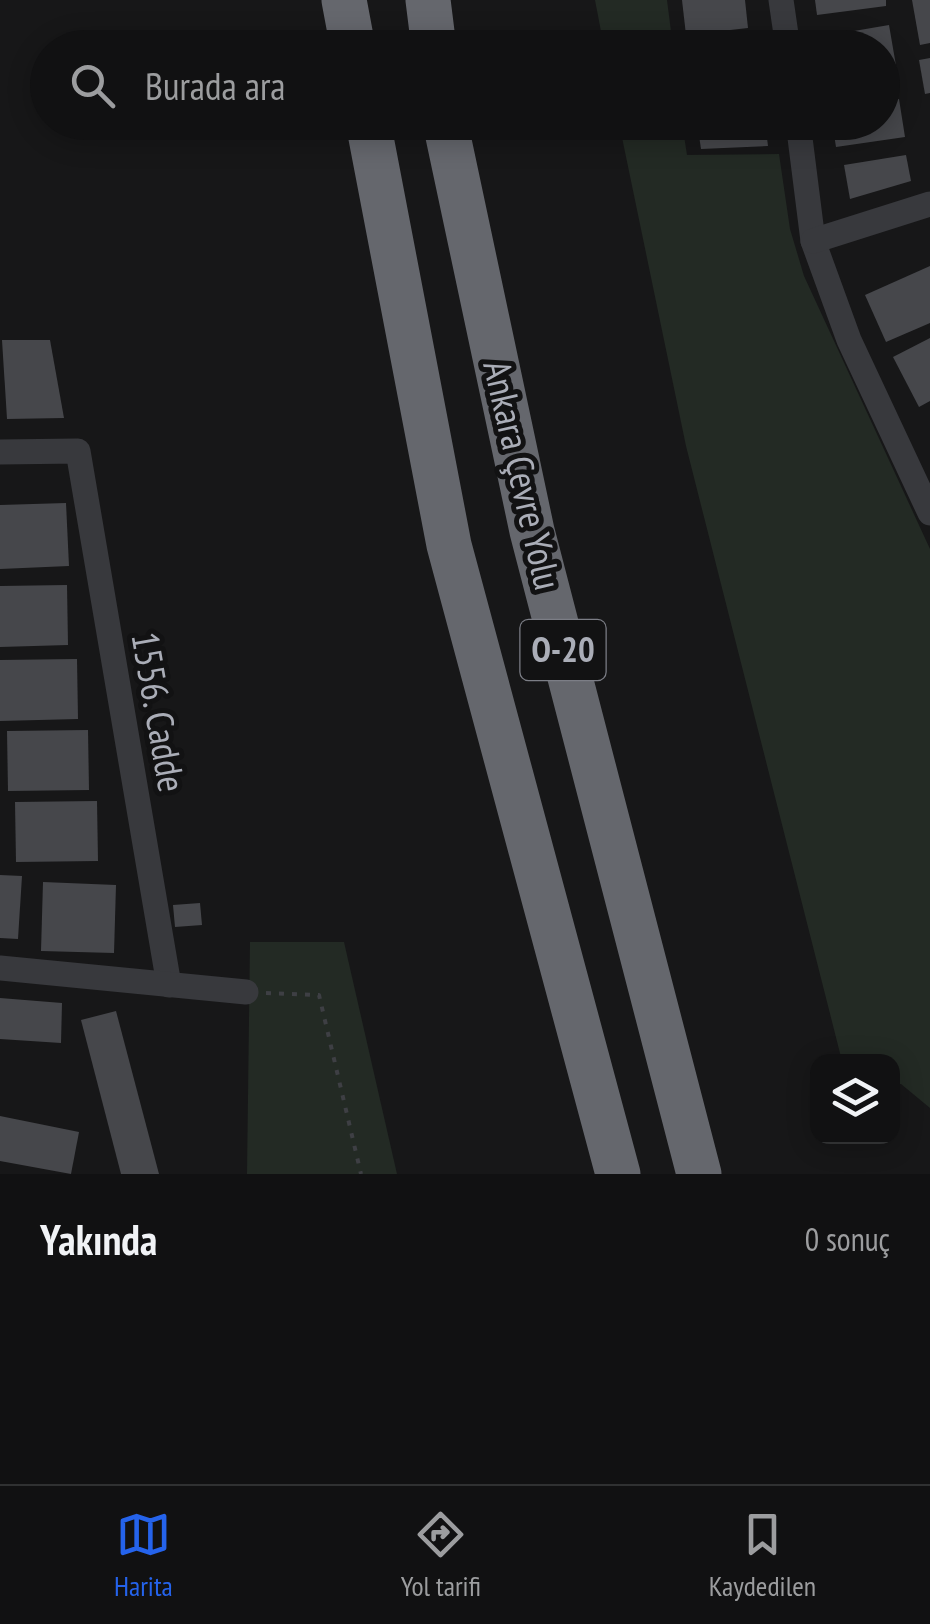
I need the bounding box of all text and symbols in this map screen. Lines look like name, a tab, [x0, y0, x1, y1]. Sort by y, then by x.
search box	[30, 30, 900, 140]
icon: search	[65, 58, 120, 113]
text: Burada ara	[145, 61, 286, 110]
street label: Ankara Çevre Yolu	[473, 355, 574, 594]
road number: O-20	[520, 620, 606, 680]
street label: 1556. Cadde	[121, 628, 198, 795]
map controls	[810, 1054, 900, 1144]
button: layers	[810, 1054, 900, 1144]
text: Yakında	[40, 1212, 157, 1267]
text: 0 sonuç	[805, 1218, 890, 1260]
tab: Harita	[114, 1507, 173, 1604]
tab: Yol tarifi	[401, 1507, 481, 1604]
tab: Kaydedilen	[709, 1507, 816, 1604]

